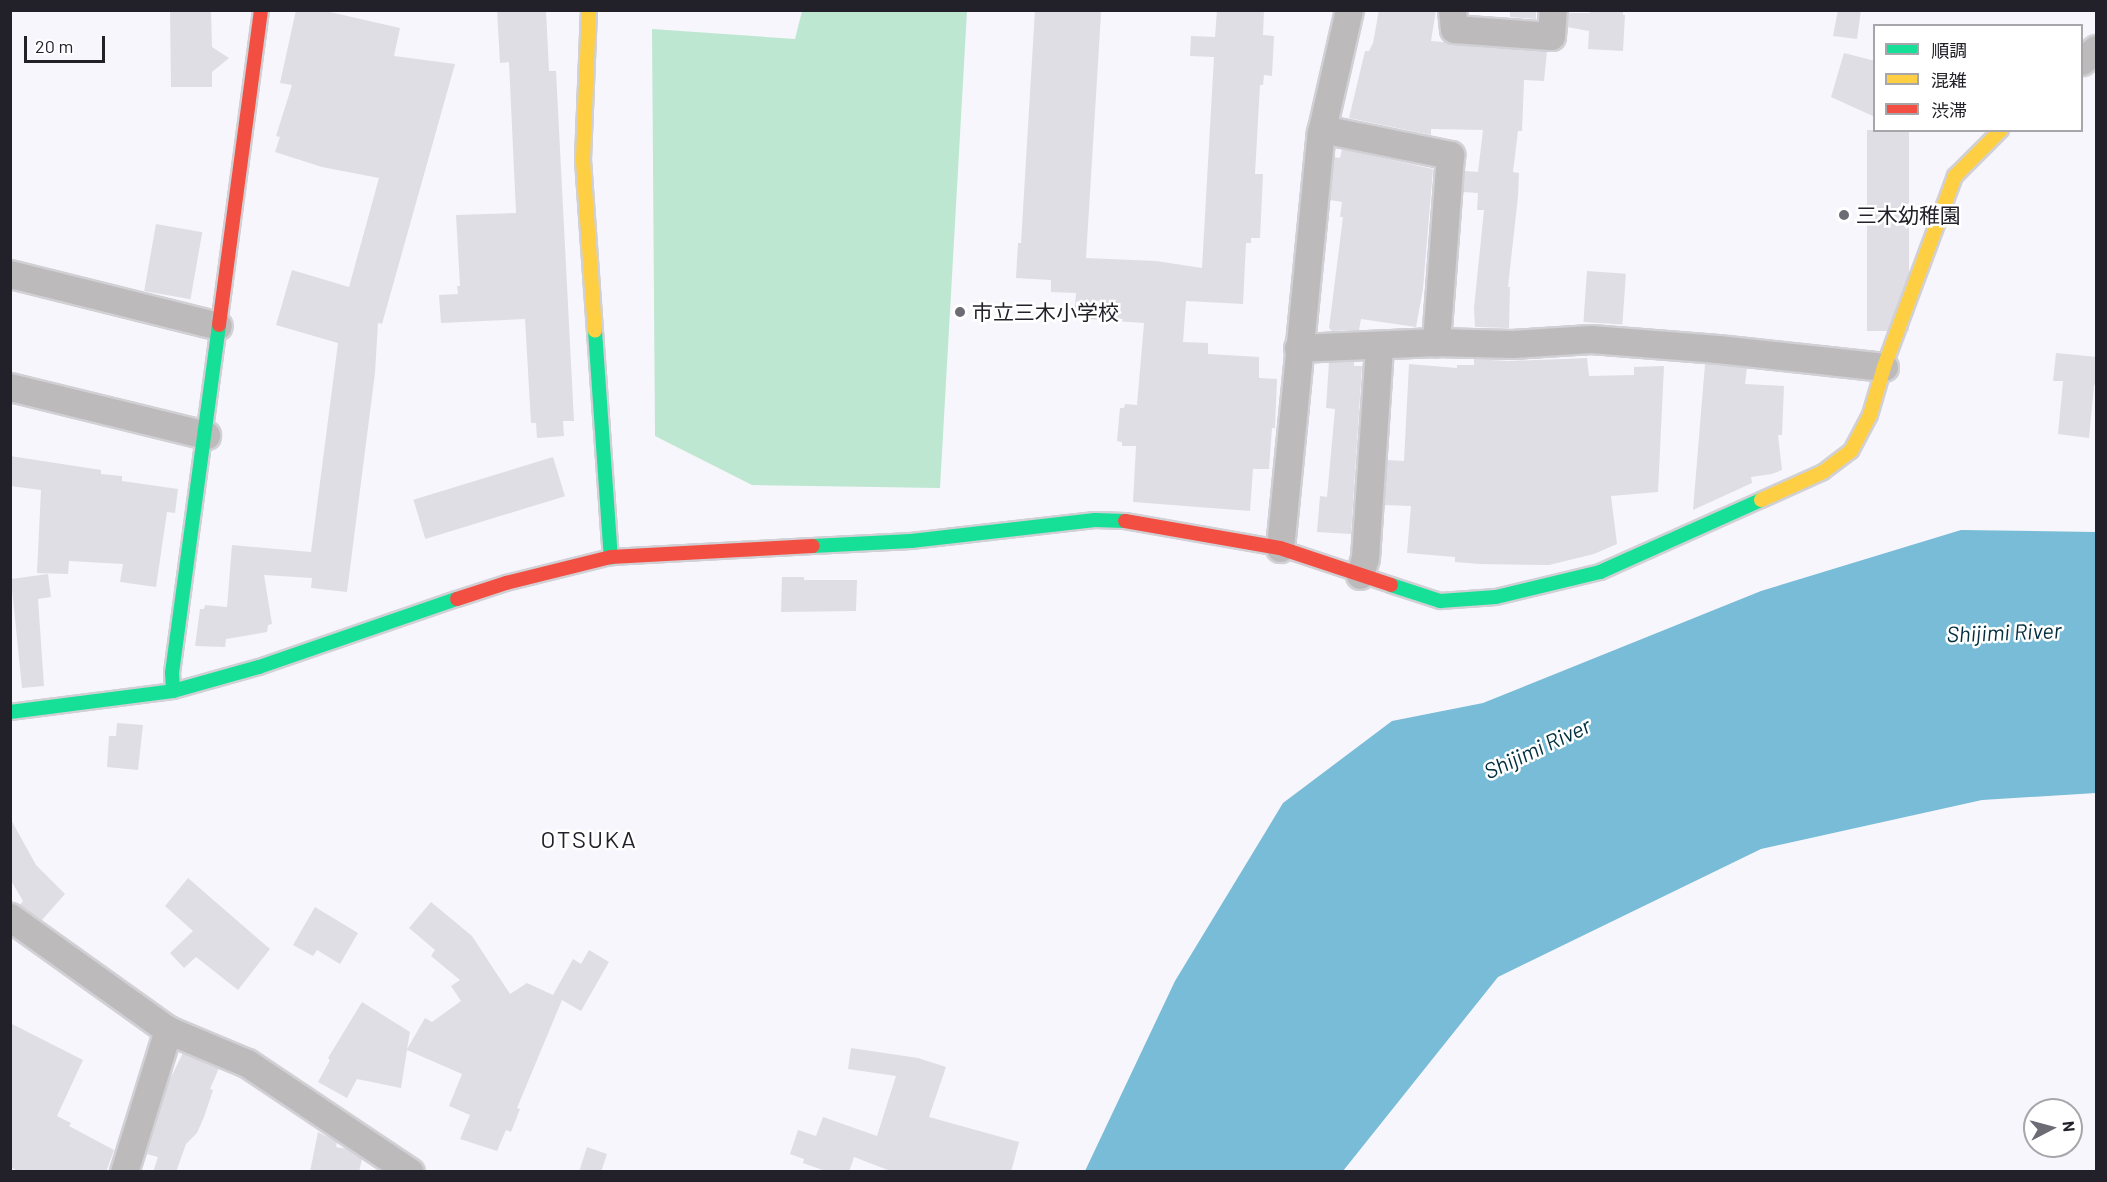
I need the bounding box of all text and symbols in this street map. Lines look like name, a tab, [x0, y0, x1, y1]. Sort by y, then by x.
scale bar	[27, 24, 108, 62]
legend	[1873, 24, 2083, 132]
text: 20 m	[35, 35, 73, 57]
text: 順調	[1931, 39, 1967, 61]
text: 混雑	[1931, 69, 1967, 91]
text: 渋滞	[1931, 99, 1967, 121]
place label: 三木幼稚園	[1856, 202, 1961, 228]
marker: 三木幼稚園	[1837, 208, 1851, 222]
place label: 市立三木小学校	[972, 299, 1119, 325]
marker: 市立三木小学校	[953, 305, 967, 319]
water label: Shijimi River	[1946, 617, 2062, 647]
water label: Shijimi River	[1479, 712, 1595, 784]
district label: OTSUKA	[541, 825, 637, 853]
north arrow	[2023, 1098, 2083, 1158]
text: N	[2059, 1120, 2079, 1133]

